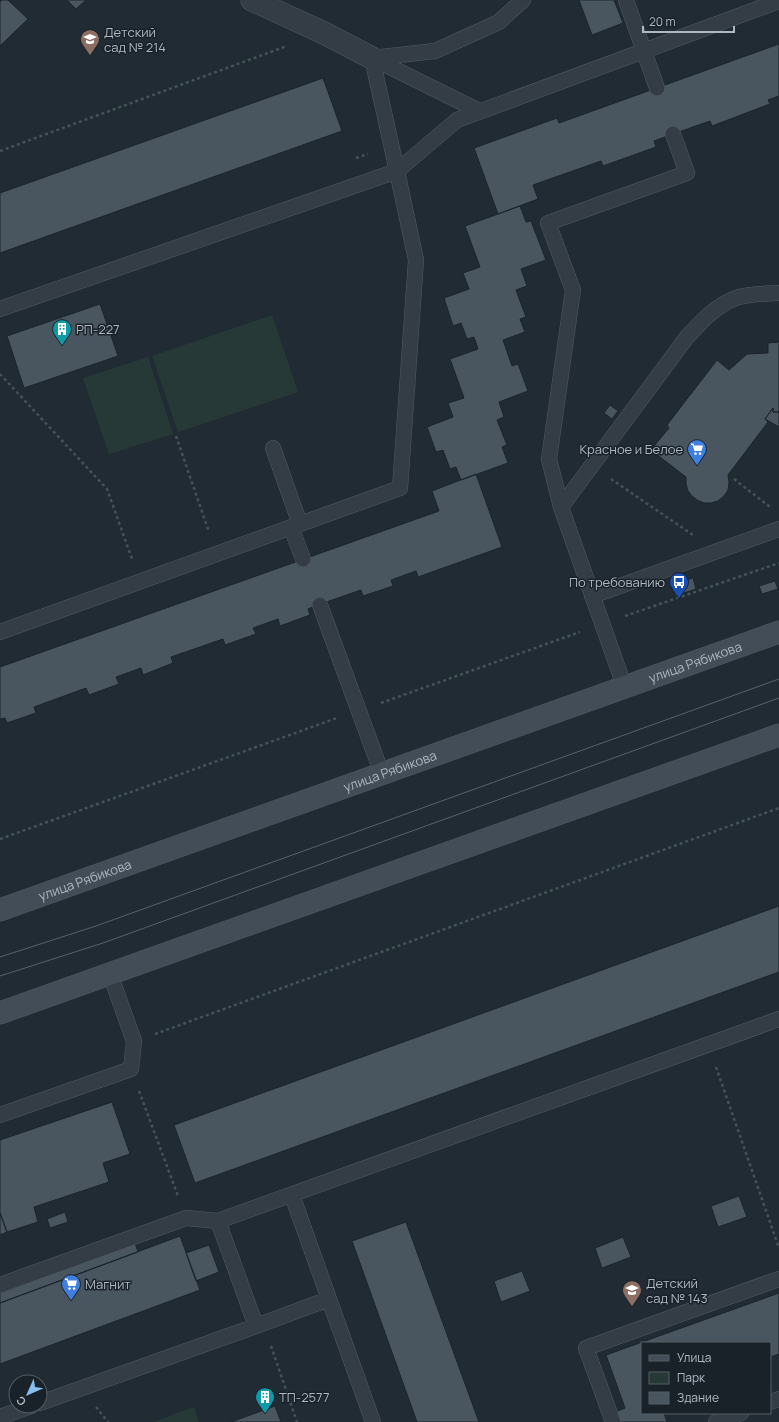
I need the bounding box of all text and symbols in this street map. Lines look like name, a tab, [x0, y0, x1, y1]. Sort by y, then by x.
scale bar	[643, 8, 734, 34]
text: 20 m	[649, 13, 676, 30]
place label: Детский сад № 214	[104, 23, 166, 56]
school or university icon: Детский сад № 214	[79, 28, 101, 56]
building icon: РП-227	[51, 318, 73, 346]
place label: РП-227	[76, 320, 120, 338]
supermarket icon: Красное и Белое	[686, 438, 708, 466]
place label: Красное и Белое	[579, 440, 683, 458]
bus stop icon: По требованию	[668, 571, 690, 599]
place label: По требованию	[569, 573, 665, 591]
street label: улица Рябикова	[646, 637, 744, 687]
street label: улица Рябикова	[341, 746, 439, 796]
street label: улица Рябикова	[36, 855, 134, 905]
supermarket icon: Магнит	[60, 1273, 82, 1301]
place label: Детский сад № 143	[646, 1274, 708, 1307]
place label: Магнит	[85, 1275, 131, 1293]
school or university icon: Детский сад № 143	[621, 1279, 643, 1307]
legend	[641, 1342, 771, 1414]
text: Улица	[677, 1349, 711, 1366]
text: Парк	[677, 1369, 706, 1386]
north arrow	[8, 1374, 48, 1414]
building icon: ТП-2577	[254, 1386, 276, 1414]
place label: ТП-2577	[279, 1388, 330, 1406]
text: Здание	[677, 1389, 719, 1406]
text: С	[12, 1393, 29, 1410]

